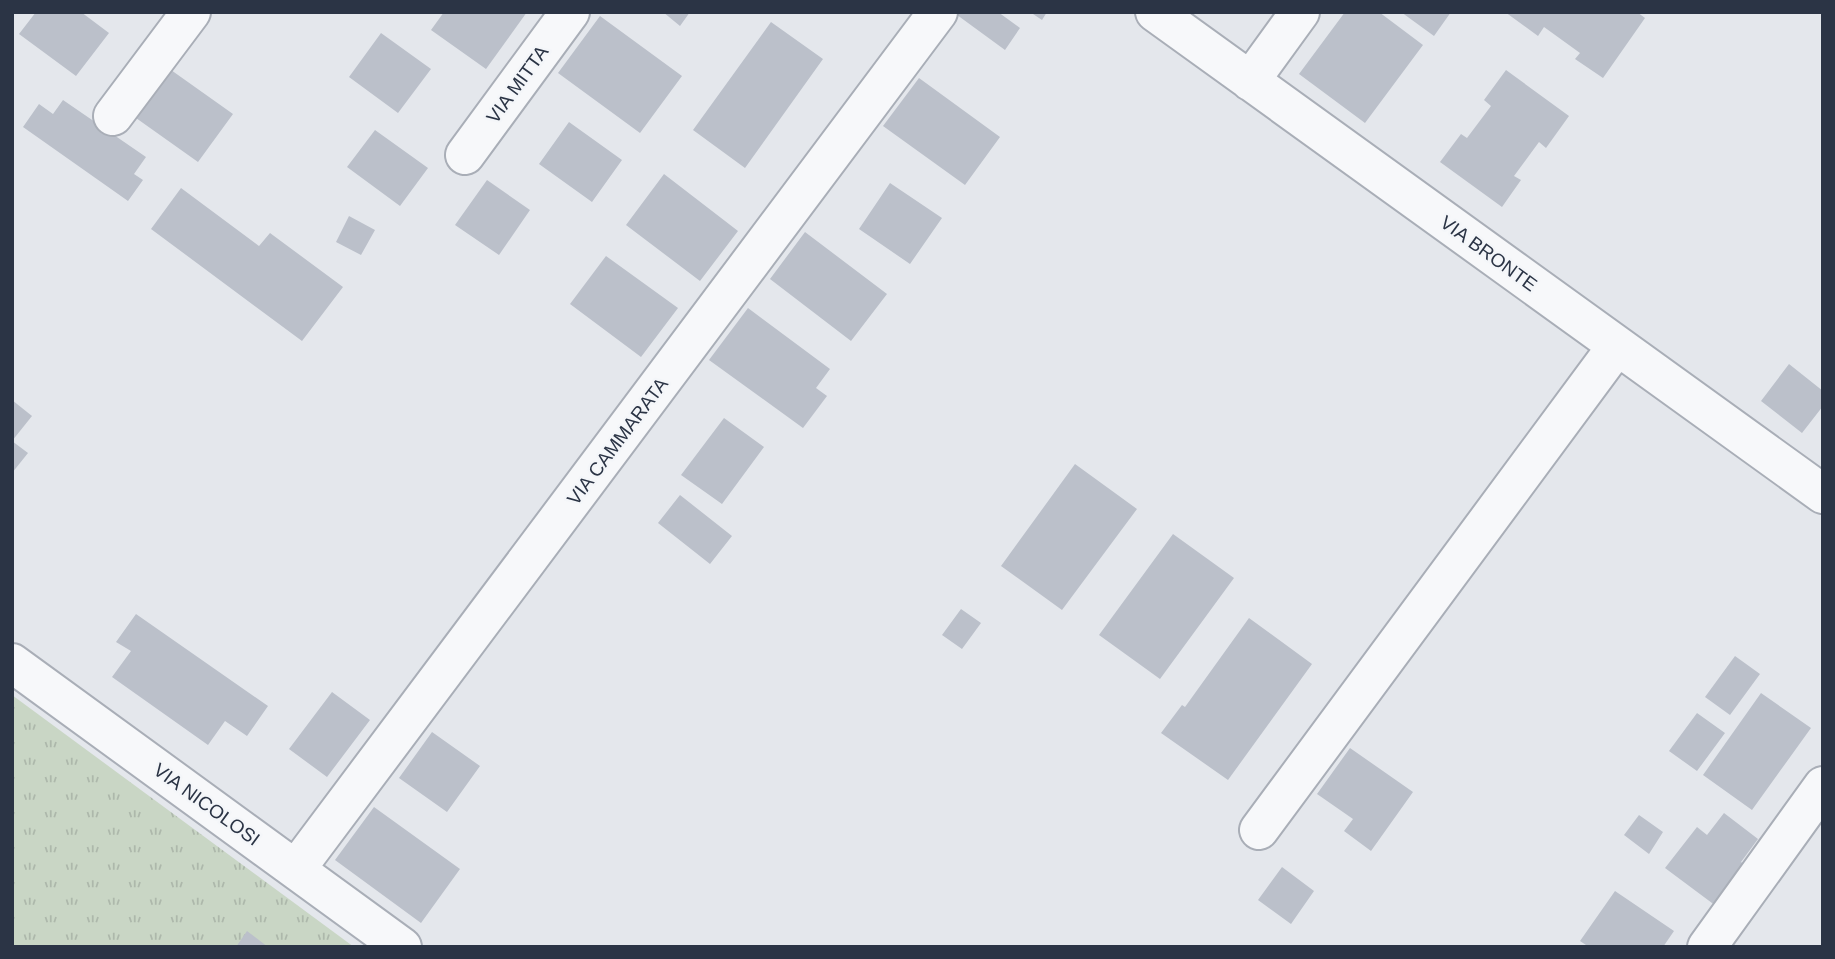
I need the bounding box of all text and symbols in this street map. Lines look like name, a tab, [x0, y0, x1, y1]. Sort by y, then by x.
street label: VIA MITTA	[482, 41, 553, 127]
street label: VIA BRONTE	[1436, 211, 1541, 295]
street label: VIA CAMMARATA	[563, 373, 672, 509]
street label: VIA NICOLOSI	[150, 759, 264, 850]

